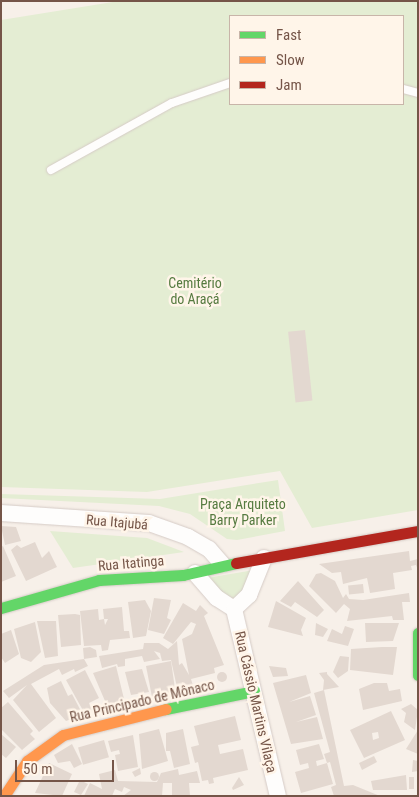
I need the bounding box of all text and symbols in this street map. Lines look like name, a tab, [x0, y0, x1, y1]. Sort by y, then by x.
legend	[229, 15, 404, 105]
text: Fast	[276, 26, 301, 44]
text: Slow	[276, 51, 305, 69]
text: Jam	[276, 76, 302, 94]
park label: Cemitério do Araçá	[168, 275, 222, 308]
park label: Praça Arquiteto Barry Parker	[200, 496, 286, 528]
street label: Rua Itajubá	[85, 511, 149, 533]
street label: Rua Itatinga	[97, 552, 165, 574]
street label: Rua Cássio Martins Vilaça	[232, 630, 280, 774]
street label: Rua Principado de Mônaco	[68, 676, 216, 726]
scale bar	[18, 750, 116, 782]
text: 50 m	[23, 760, 53, 778]

